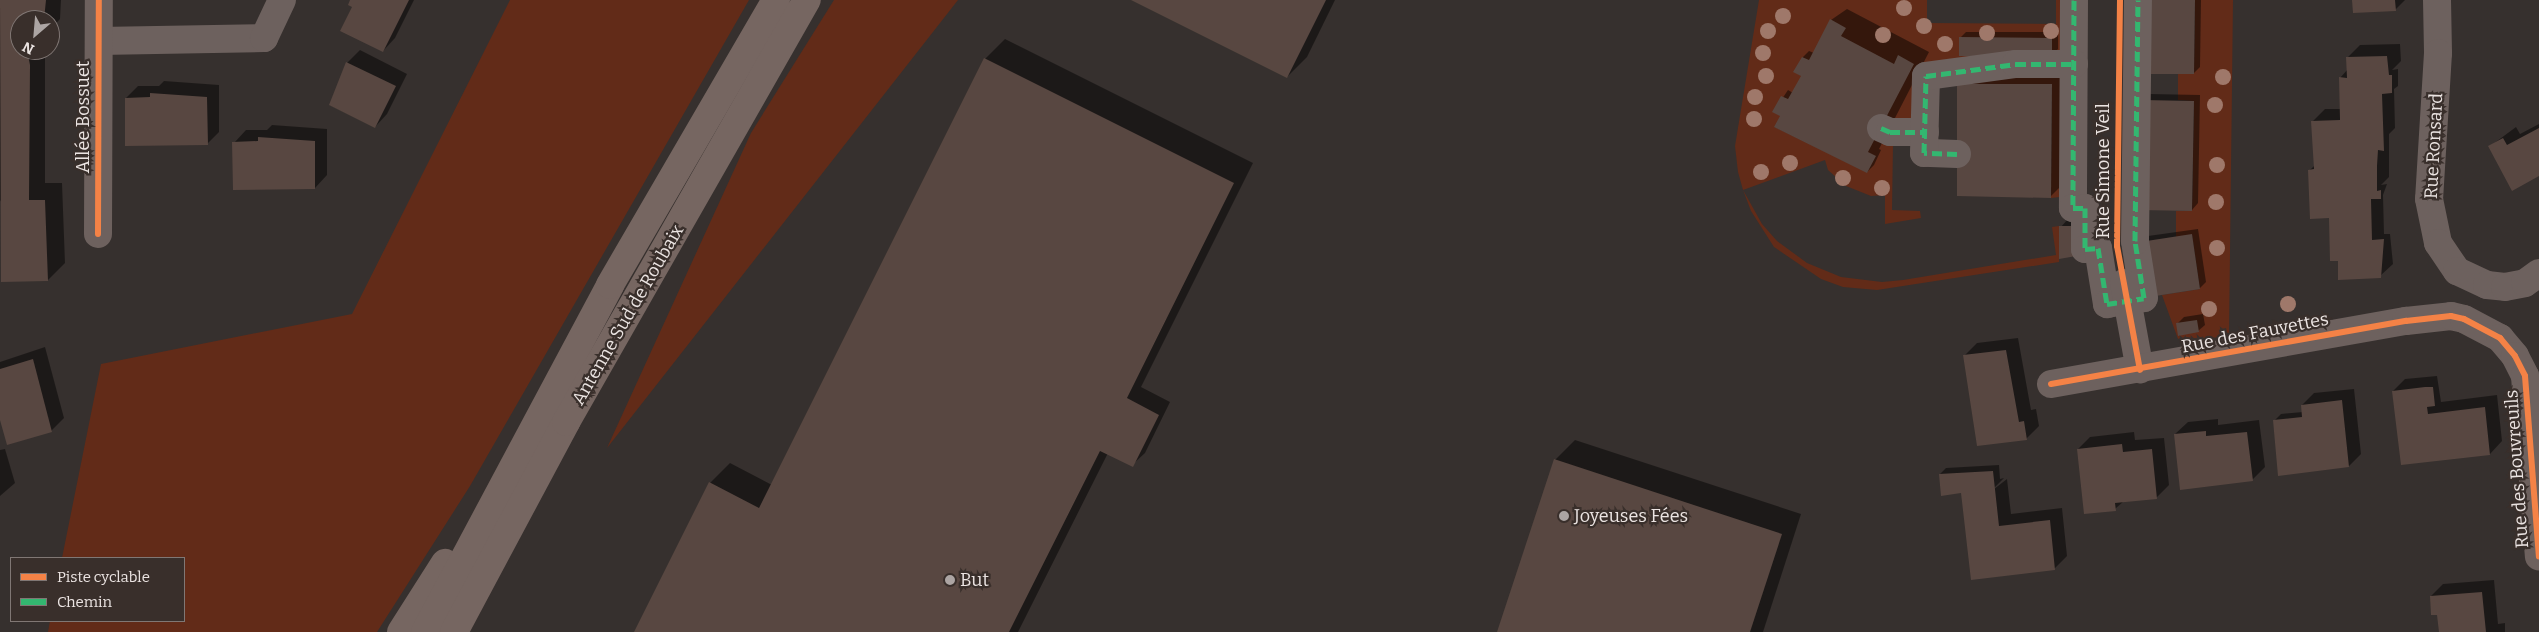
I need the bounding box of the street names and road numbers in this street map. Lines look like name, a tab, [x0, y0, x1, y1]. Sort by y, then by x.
street label: Allée Bossuet	[72, 61, 94, 173]
street label: Rue Ronsard	[2420, 93, 2448, 199]
street label: Rue Simone Veil	[2092, 103, 2114, 239]
street label: Antenne Sud de Roubaix	[568, 221, 688, 409]
street label: Rue des Fauvettes	[2180, 308, 2330, 358]
street label: Rue des Bouvreuils	[2501, 389, 2533, 549]

